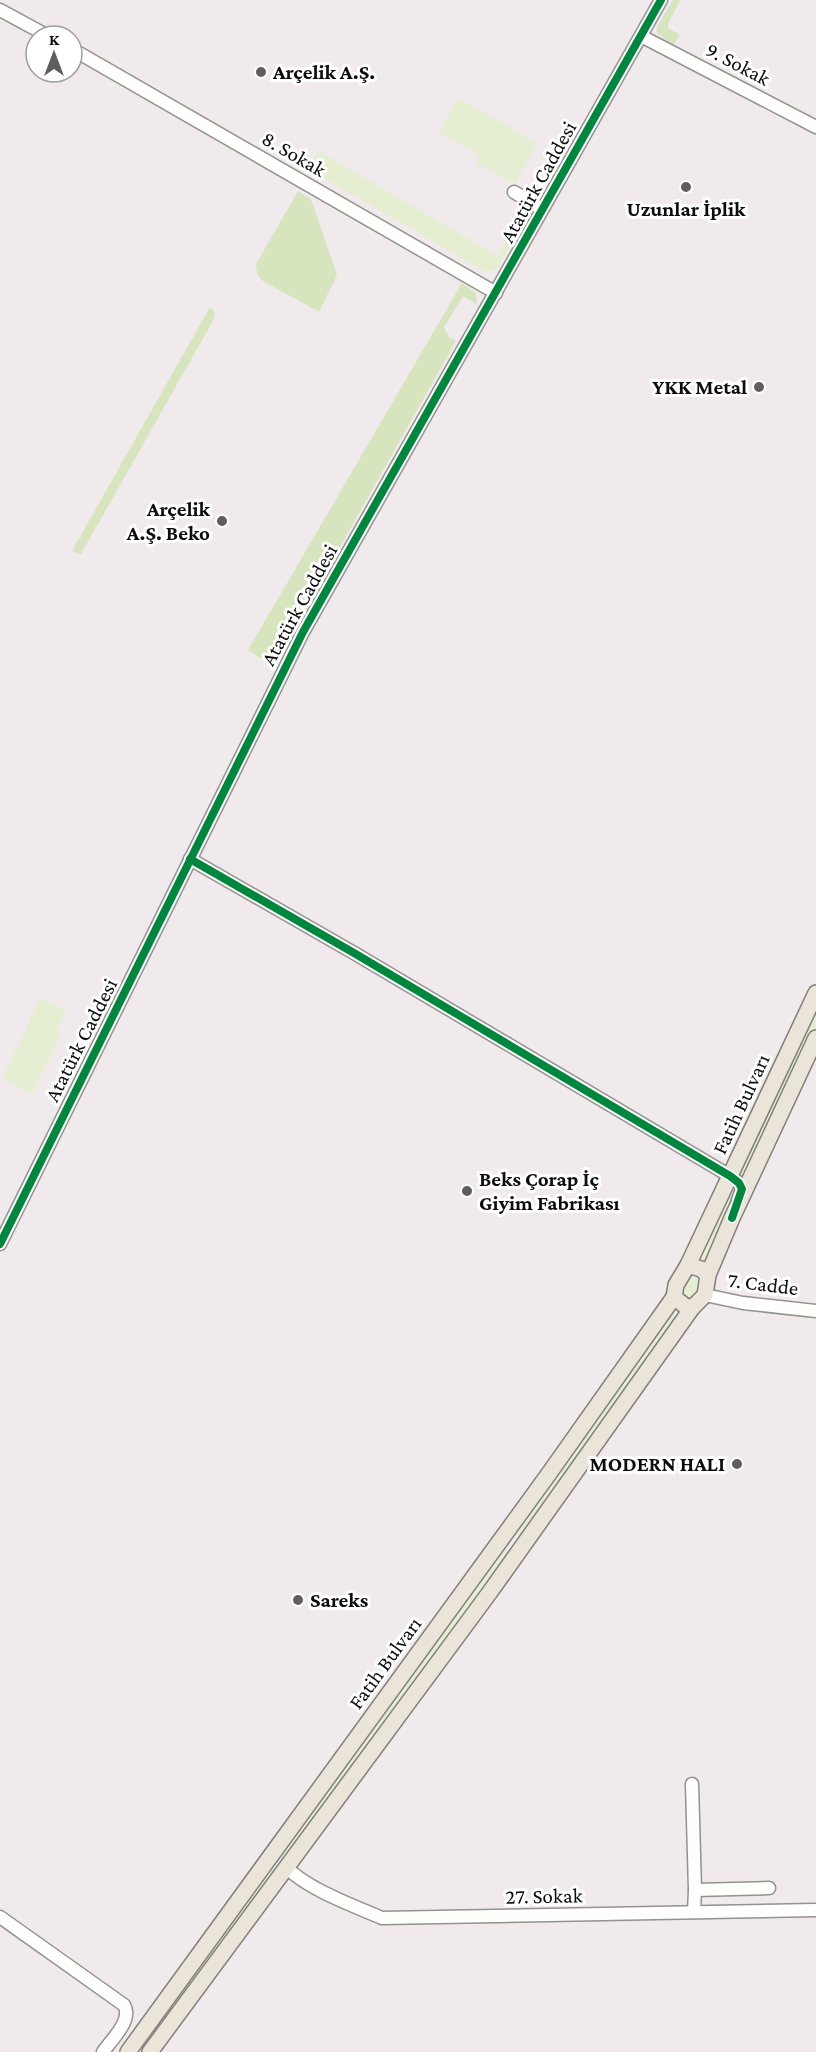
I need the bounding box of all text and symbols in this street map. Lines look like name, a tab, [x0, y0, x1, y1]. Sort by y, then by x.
north arrow	[24, 24, 84, 84]
text: K	[49, 31, 60, 48]
street label: 9. Sokak	[702, 37, 774, 91]
place label: Arçelik A.Ş.	[272, 60, 375, 84]
marker: Arçelik A.Ş.	[254, 65, 268, 79]
street label: Atatürk Caddesi	[495, 117, 581, 247]
street label: 8. Sokak	[258, 126, 330, 182]
marker: Uzunlar İplik	[679, 180, 693, 194]
place label: Uzunlar İplik	[627, 197, 746, 221]
place label: YKK Metal	[652, 375, 747, 399]
marker: YKK Metal	[752, 380, 766, 394]
place label: Arçelik A.Ş. Beko	[126, 497, 211, 545]
marker: Arçelik A.Ş. Beko	[215, 514, 229, 528]
street label: Atatürk Caddesi	[256, 540, 342, 670]
street label: Atatürk Caddesi	[40, 974, 123, 1105]
street label: Fatih Bulvarı	[707, 1050, 775, 1158]
place label: Beks Çorap İç Giyim Fabrikası	[479, 1167, 620, 1215]
marker: Beks Çorap İç Giyim Fabrikası	[460, 1184, 474, 1198]
street label: 7. Cadde	[726, 1268, 800, 1300]
place label: MODERN HALI	[589, 1452, 725, 1476]
marker: MODERN HALI	[730, 1457, 744, 1471]
place label: Sareks	[310, 1588, 369, 1612]
marker: Sareks	[291, 1593, 305, 1607]
street label: Fatih Bulvarı	[344, 1612, 427, 1714]
street label: 27. Sokak	[505, 1883, 583, 1909]

